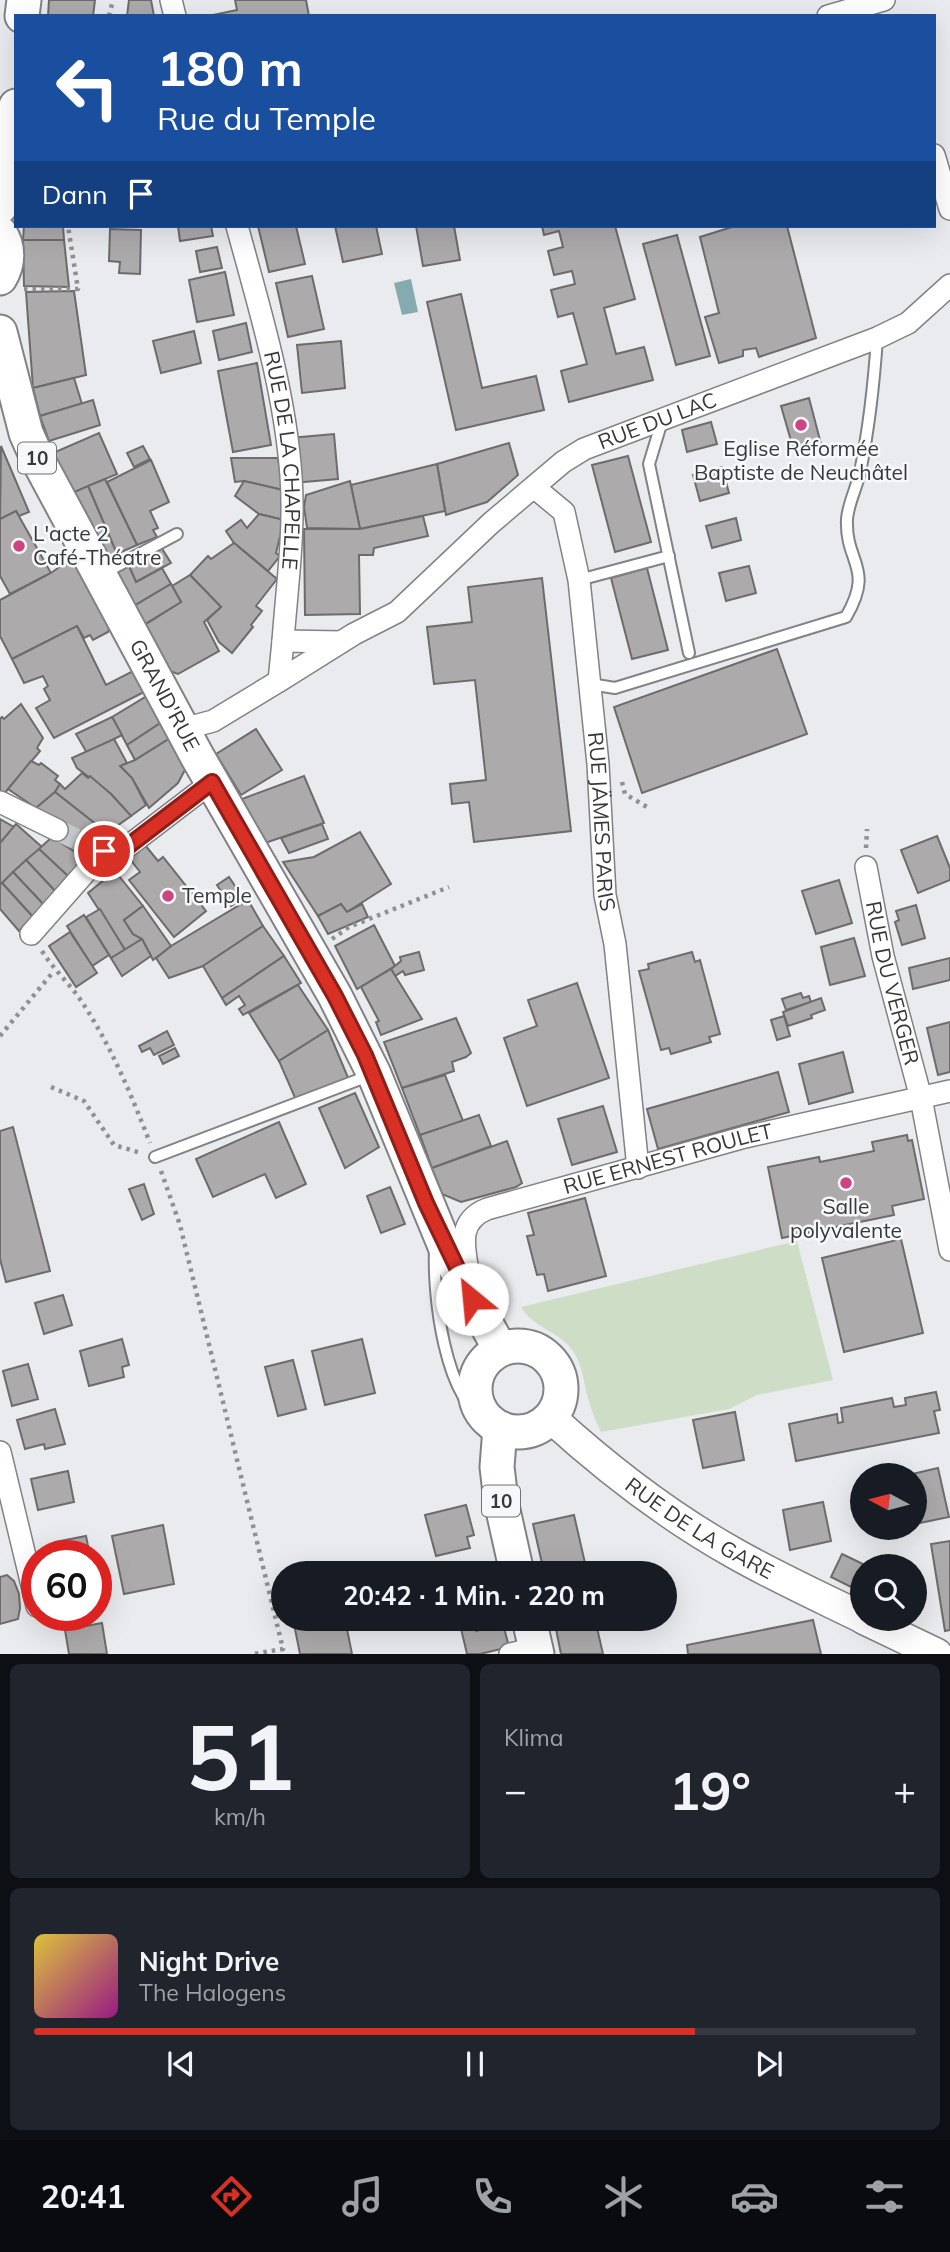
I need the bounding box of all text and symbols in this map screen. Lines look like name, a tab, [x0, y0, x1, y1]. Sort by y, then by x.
text: 180 m	[157, 37, 303, 98]
icon: left	[42, 42, 133, 133]
text: Rue du Temple	[157, 98, 376, 138]
icon: arrive	[122, 175, 160, 213]
text: Dann	[42, 178, 108, 211]
street label: RUE DE LA CHAPELLE	[259, 348, 306, 571]
street label: RUE DU LAC	[594, 386, 720, 455]
marker: Eglise Réformée Baptiste de Neuchâtel	[793, 417, 809, 433]
place label: Eglise Réformée Baptiste de Neuchâtel	[694, 435, 908, 485]
road number: 10	[18, 442, 56, 474]
place label: L'acte 2 Café-Théatre	[33, 520, 161, 570]
marker: L'acte 2 Café-Théatre	[11, 538, 27, 554]
street label: GRAND'RUE	[125, 634, 206, 755]
street label: RUE JÄMES PARIS	[583, 731, 622, 913]
pin	[74, 821, 134, 881]
icon: arrive	[85, 832, 123, 870]
place label: Temple	[182, 882, 252, 908]
marker: Temple	[160, 888, 176, 904]
street label: RUE DU VERGER	[861, 899, 926, 1068]
street label: RUE ERNEST ROULET	[560, 1117, 775, 1199]
marker: Salle polyvalente	[838, 1175, 854, 1191]
place label: Salle polyvalente	[790, 1193, 902, 1243]
position arrow	[435, 1262, 509, 1336]
north arrow	[850, 1463, 928, 1540]
map controls	[850, 1463, 927, 1631]
street label: RUE DE LA GARE	[620, 1471, 778, 1584]
road number: 10	[482, 1485, 520, 1516]
speed limit sign: 60	[21, 1540, 112, 1631]
button: search	[850, 1554, 927, 1631]
text: 20:42 · 1 Min. · 220 m	[343, 1579, 605, 1612]
text: 51	[185, 1699, 295, 1813]
text: Klima	[504, 1723, 564, 1752]
text: 19°	[669, 1758, 751, 1823]
text: −	[504, 1766, 527, 1814]
text: +	[893, 1766, 916, 1814]
text: km/h	[214, 1802, 266, 1831]
text: Night Drive	[139, 1945, 279, 1978]
text: The Halogens	[139, 1978, 286, 2007]
icon: previous	[162, 2045, 200, 2083]
icon: pause	[456, 2045, 494, 2083]
icon: next	[750, 2045, 788, 2083]
icon: directions	[207, 2172, 256, 2221]
icon: music	[338, 2172, 387, 2221]
icon: phone	[468, 2172, 517, 2221]
icon: climate	[599, 2172, 648, 2221]
icon: car	[730, 2172, 779, 2221]
icon: filters	[860, 2172, 909, 2221]
text: 20:41	[41, 2176, 126, 2216]

